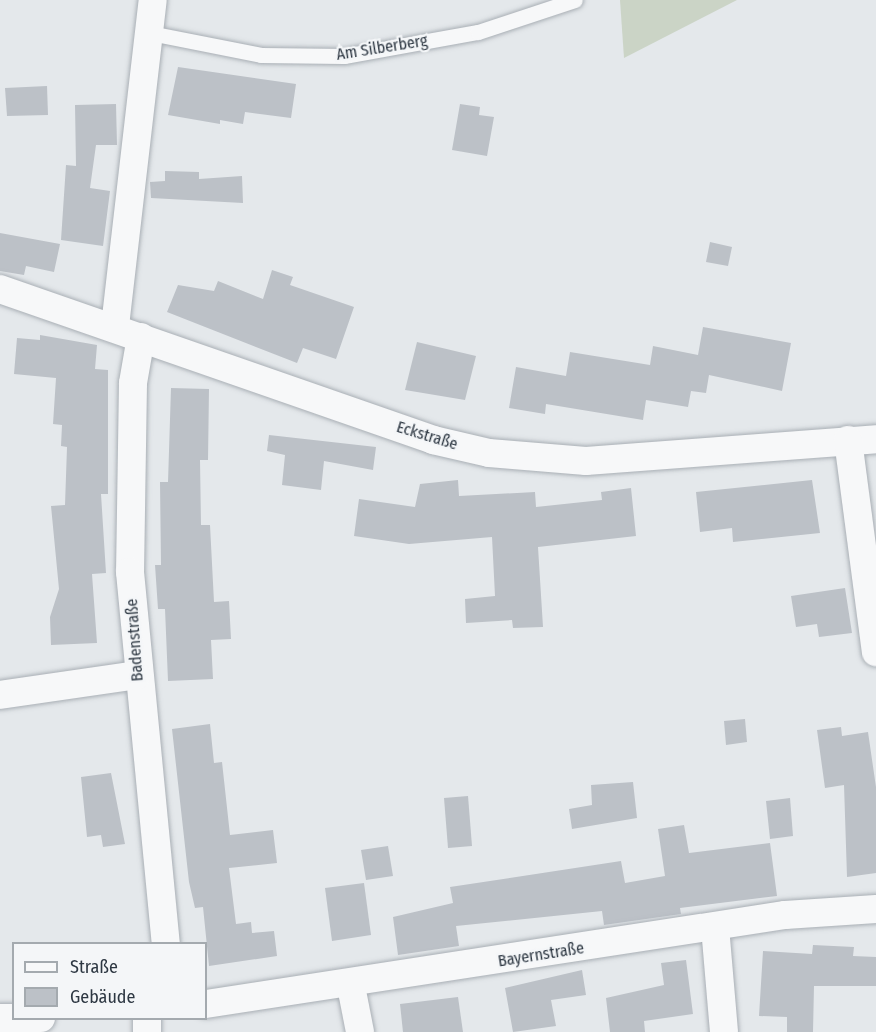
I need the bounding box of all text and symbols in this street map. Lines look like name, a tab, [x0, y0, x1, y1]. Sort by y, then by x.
street label: Am Silberberg	[335, 31, 429, 65]
street label: Eckstraße	[394, 418, 460, 454]
street label: Badenstraße	[123, 598, 147, 682]
street label: Bayernstraße	[497, 939, 585, 971]
legend	[12, 942, 207, 1020]
text: Straße	[70, 956, 118, 978]
text: Gebäude	[70, 986, 135, 1008]

